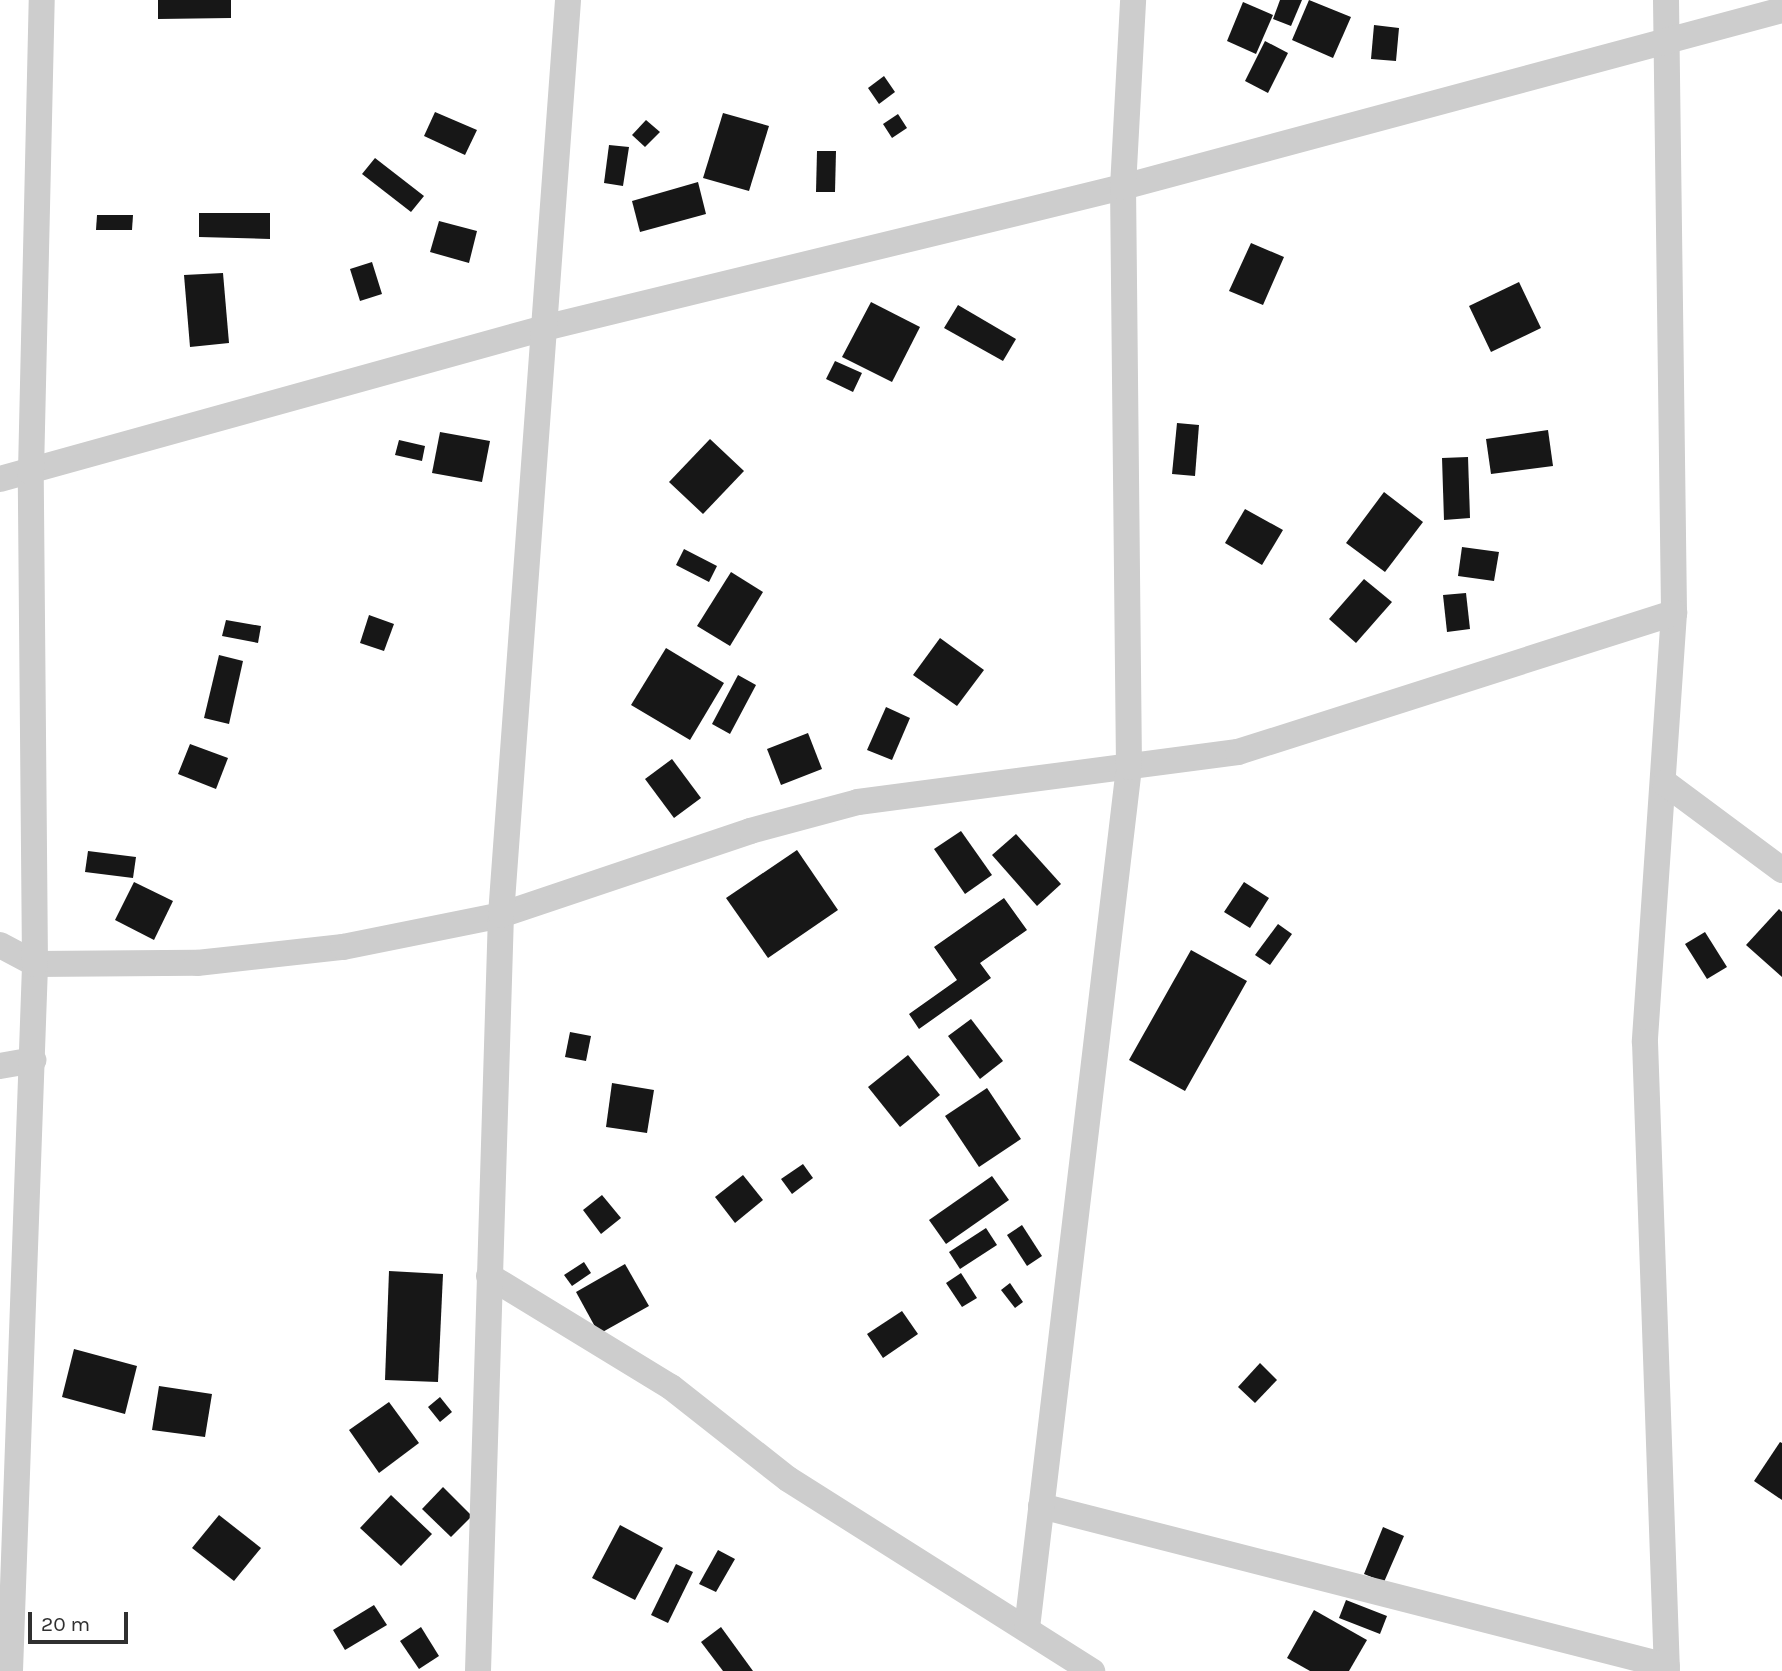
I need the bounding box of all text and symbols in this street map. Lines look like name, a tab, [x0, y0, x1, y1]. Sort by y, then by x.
scale bar	[32, 1598, 131, 1642]
text: 20 m	[41, 1612, 90, 1636]

